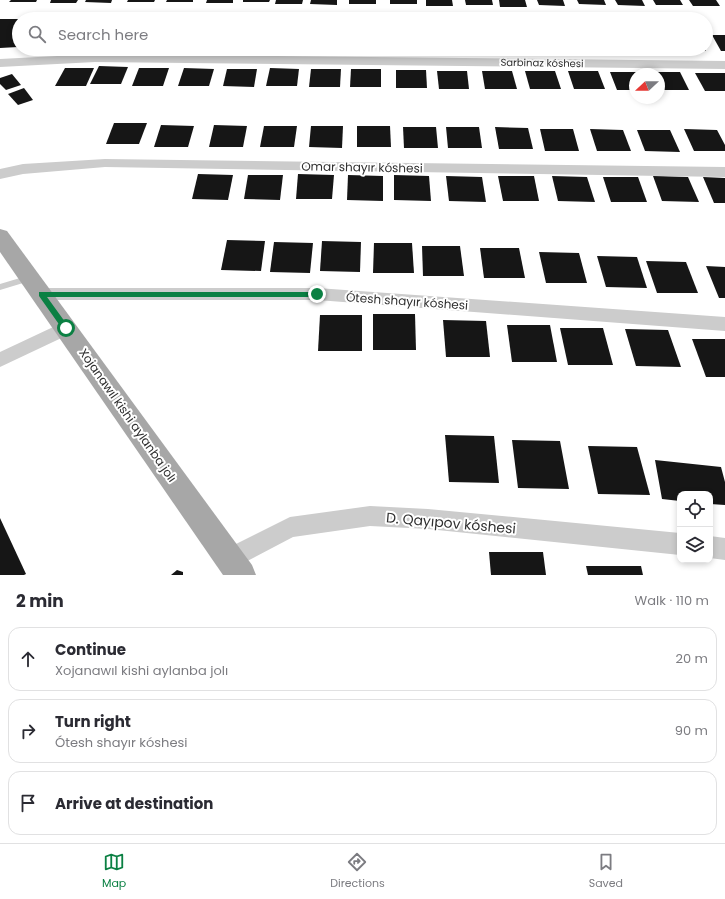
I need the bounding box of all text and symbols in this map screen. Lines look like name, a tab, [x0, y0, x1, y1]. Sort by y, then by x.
search box	[12, 12, 713, 56]
icon: search	[26, 23, 48, 45]
text: Search here	[58, 24, 148, 45]
street label: Sarbinaz kóshesi	[500, 55, 584, 71]
north arrow	[629, 68, 665, 104]
street label: Omar shayır kóshesi	[301, 157, 423, 177]
route end	[308, 285, 326, 303]
street label: Ótesh shayır kóshesi	[345, 288, 469, 314]
route start	[57, 319, 75, 337]
street label: Xojanawıl kishi aylanba jolı	[75, 345, 181, 485]
map controls	[677, 491, 713, 563]
button: locate	[677, 491, 713, 527]
street label: D. Qayıpov kóshesi	[385, 507, 517, 539]
button: layers	[677, 527, 713, 563]
text: 2 min	[16, 589, 64, 613]
text: Walk · 110 m	[635, 591, 709, 610]
text: Continue	[55, 639, 126, 660]
icon: ahead	[17, 648, 39, 670]
text: 20 m	[675, 649, 708, 668]
text: Xojanawıl kishi aylanba jolı	[55, 661, 228, 680]
text: Turn right	[55, 711, 131, 732]
icon: right	[17, 720, 39, 742]
text: 90 m	[675, 721, 708, 740]
text: Ótesh shayır kóshesi	[55, 733, 187, 752]
icon: arrive	[17, 792, 39, 814]
text: Arrive at destination	[55, 793, 213, 814]
tab: Map	[102, 851, 126, 892]
tab: Directions	[330, 851, 385, 892]
tab: Saved	[589, 851, 623, 892]

